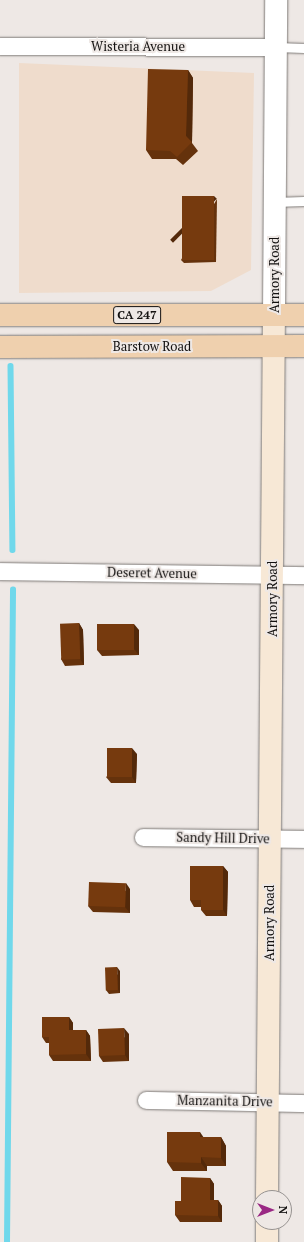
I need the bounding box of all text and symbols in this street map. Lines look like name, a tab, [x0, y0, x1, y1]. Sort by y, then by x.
street label: Wisteria Avenue	[91, 38, 185, 54]
street label: Armory Road	[266, 237, 282, 313]
road number: CA 247	[113, 305, 161, 325]
street label: Barstow Road	[113, 338, 191, 354]
street label: Armory Road	[264, 561, 280, 637]
street label: Deseret Avenue	[107, 564, 197, 582]
street label: Sandy Hill Drive	[176, 829, 270, 847]
street label: Armory Road	[261, 885, 277, 961]
street label: Manzanita Drive	[177, 1092, 273, 1110]
north arrow	[252, 1190, 292, 1230]
text: N	[276, 1206, 290, 1214]

